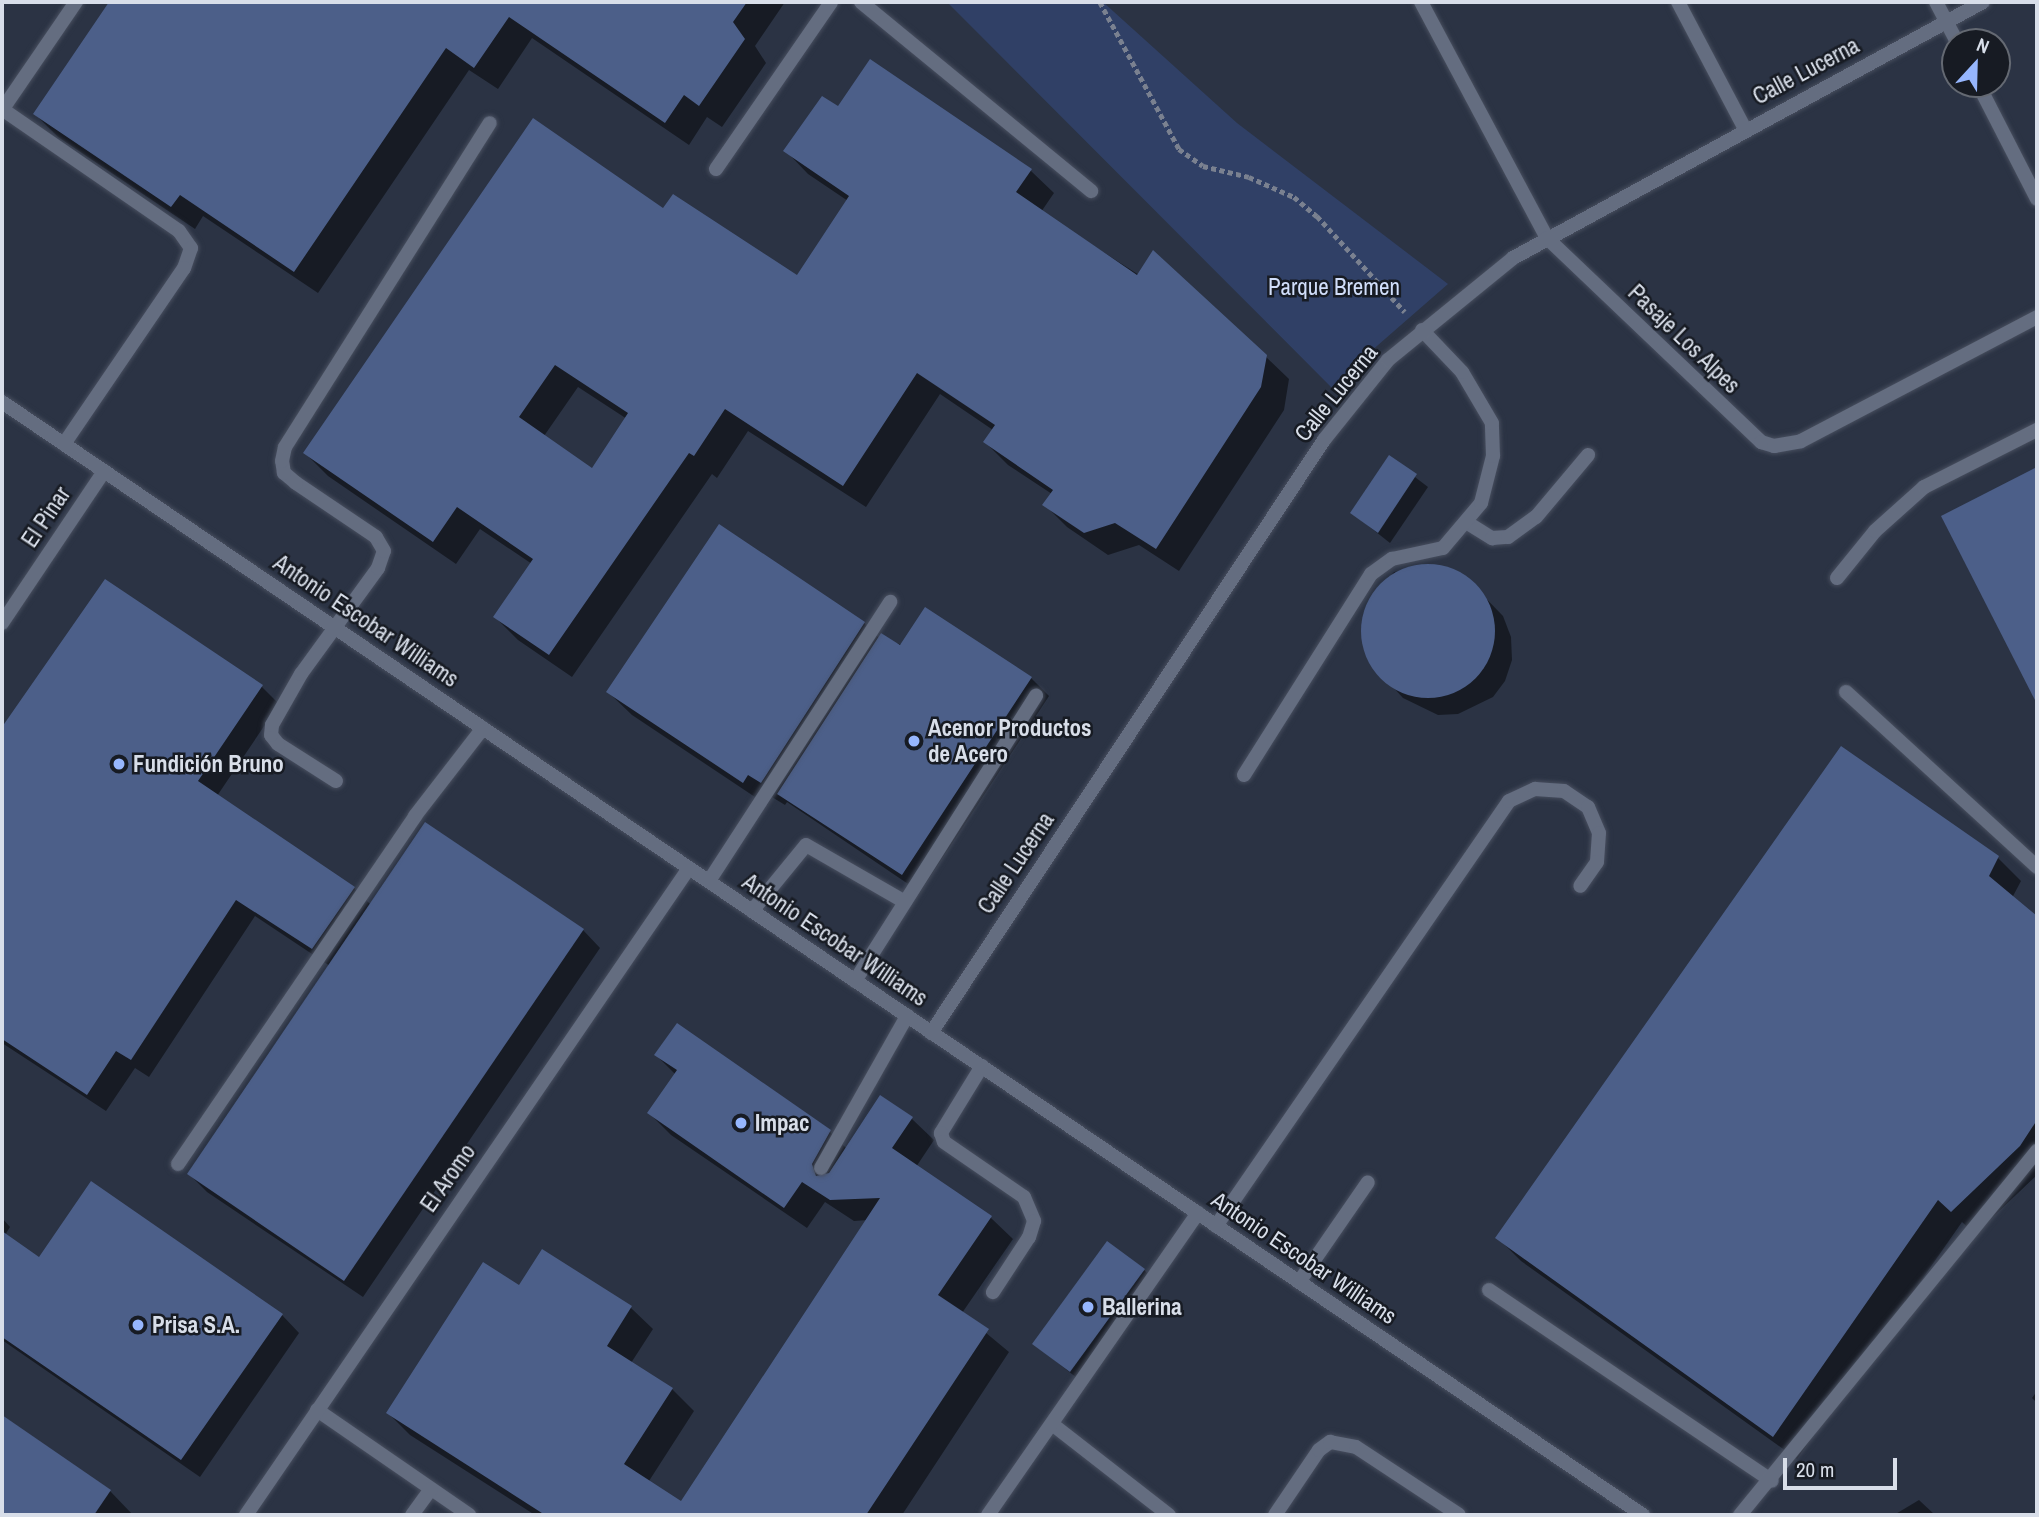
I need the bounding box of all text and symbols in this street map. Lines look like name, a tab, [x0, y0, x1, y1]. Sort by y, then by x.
north arrow	[1941, 28, 2011, 98]
text: N	[1973, 31, 1993, 60]
street label: Calle Lucerna	[1748, 32, 1864, 110]
park label: Parque Bremen	[1268, 273, 1400, 301]
street label: Pasaje Los Alpes	[1622, 278, 1746, 400]
street label: Calle Lucerna	[1289, 339, 1383, 447]
street label: El Pinar	[16, 481, 76, 553]
street label: Antonio Escobar Williams	[268, 549, 464, 693]
place label: Acenor Productos de Acero	[928, 714, 1091, 768]
marker: Acenor Productos de Acero	[906, 733, 922, 749]
place label: Fundición Bruno	[133, 750, 284, 778]
marker: Fundición Bruno	[111, 756, 127, 772]
street label: Calle Lucerna	[972, 807, 1060, 919]
street label: Antonio Escobar Williams	[737, 868, 933, 1012]
place label: Impac	[755, 1109, 810, 1137]
marker: Impac	[733, 1115, 749, 1131]
street label: El Aromo	[414, 1138, 482, 1218]
street label: Antonio Escobar Williams	[1206, 1186, 1402, 1330]
place label: Ballerina	[1102, 1293, 1182, 1321]
marker: Ballerina	[1080, 1299, 1096, 1315]
place label: Prisa S.A.	[152, 1311, 240, 1339]
marker: Prisa S.A.	[130, 1317, 146, 1333]
scale bar	[1787, 1444, 1901, 1488]
text: 20 m	[1796, 1455, 1834, 1484]

